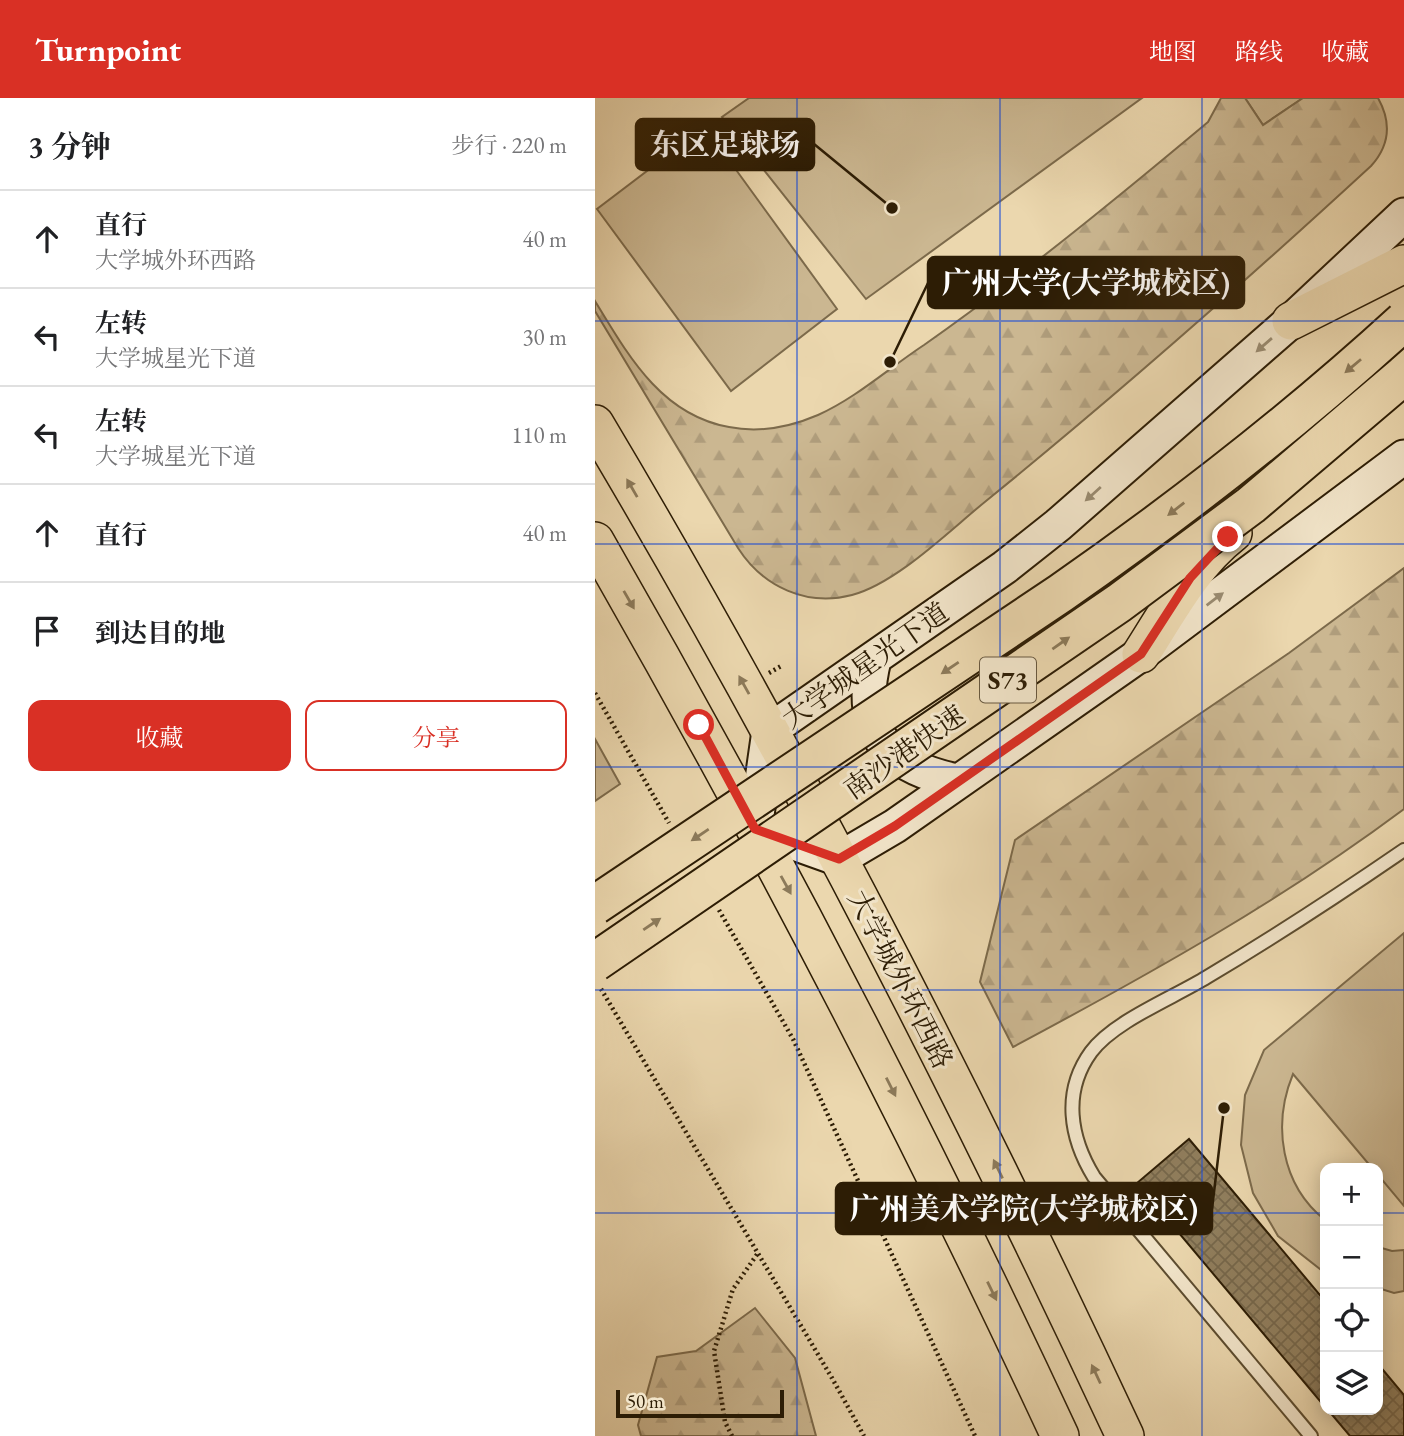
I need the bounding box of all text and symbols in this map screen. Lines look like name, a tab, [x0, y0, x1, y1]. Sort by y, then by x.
text: Turnpoint	[35, 28, 181, 71]
text: 地图	[1149, 36, 1197, 67]
text: 路线	[1235, 36, 1283, 67]
text: 收藏	[1321, 36, 1369, 67]
callout: 东区足球场	[636, 119, 814, 170]
text: 东区足球场	[650, 125, 800, 164]
text: 3 分钟	[28, 127, 111, 166]
text: 步行 · 220 m	[452, 130, 567, 160]
text: 直行	[95, 208, 147, 242]
icon: ahead	[28, 220, 66, 258]
text: 40 m	[522, 224, 567, 254]
text: 大学城外环西路	[95, 245, 256, 275]
callout: 广州大学(大学城校区)	[928, 257, 1244, 308]
text: 广州大学(大学城校区)	[942, 263, 1230, 302]
text: 左转	[95, 306, 147, 340]
icon: left	[28, 318, 66, 356]
text: 30 m	[522, 322, 567, 352]
one-way arrow	[1255, 337, 1273, 353]
text: 大学城星光下道	[95, 343, 256, 373]
one-way arrow	[1345, 358, 1362, 373]
text: 左转	[95, 404, 147, 438]
icon: left	[28, 416, 66, 454]
text: 110 m	[511, 420, 567, 450]
text: 大学城星光下道	[95, 441, 256, 471]
one-way arrow	[626, 478, 638, 497]
one-way arrow	[1085, 486, 1102, 502]
one-way arrow	[1167, 501, 1185, 515]
icon: ahead	[28, 514, 66, 552]
text: 直行	[95, 518, 147, 552]
text: 40 m	[522, 518, 567, 548]
route end	[1212, 521, 1243, 552]
one-way arrow	[623, 591, 635, 610]
one-way arrow	[1206, 592, 1224, 606]
street label: 大学城星光下道	[774, 594, 956, 736]
icon: arrive	[28, 612, 66, 650]
text: 到达目的地	[95, 616, 225, 650]
one-way arrow	[1052, 636, 1070, 650]
road number: S73	[980, 658, 1036, 702]
one-way arrow	[940, 661, 960, 674]
one-way arrow	[738, 676, 750, 695]
street label: 南沙港快速	[836, 697, 972, 807]
button: 收藏	[28, 700, 291, 771]
button: 分享	[305, 700, 567, 771]
route start	[683, 709, 714, 740]
one-way arrow	[690, 828, 709, 841]
one-way arrow	[780, 876, 792, 895]
street label: 大学城外环西路	[840, 884, 962, 1074]
one-way arrow	[642, 918, 661, 931]
one-way arrow	[886, 1077, 897, 1097]
one-way arrow	[992, 1159, 1003, 1179]
map controls	[1320, 1163, 1383, 1415]
button: +	[1320, 1163, 1383, 1226]
callout: 广州美术学院(大学城校区)	[836, 1183, 1212, 1234]
text: 广州美术学院(大学城校区)	[850, 1189, 1198, 1228]
button: −	[1320, 1226, 1383, 1289]
one-way arrow	[987, 1281, 998, 1301]
button: locate	[1320, 1289, 1383, 1352]
button: layers	[1320, 1352, 1383, 1415]
one-way arrow	[1090, 1364, 1102, 1384]
scale bar	[616, 1387, 784, 1419]
text: 50 m	[627, 1389, 664, 1414]

